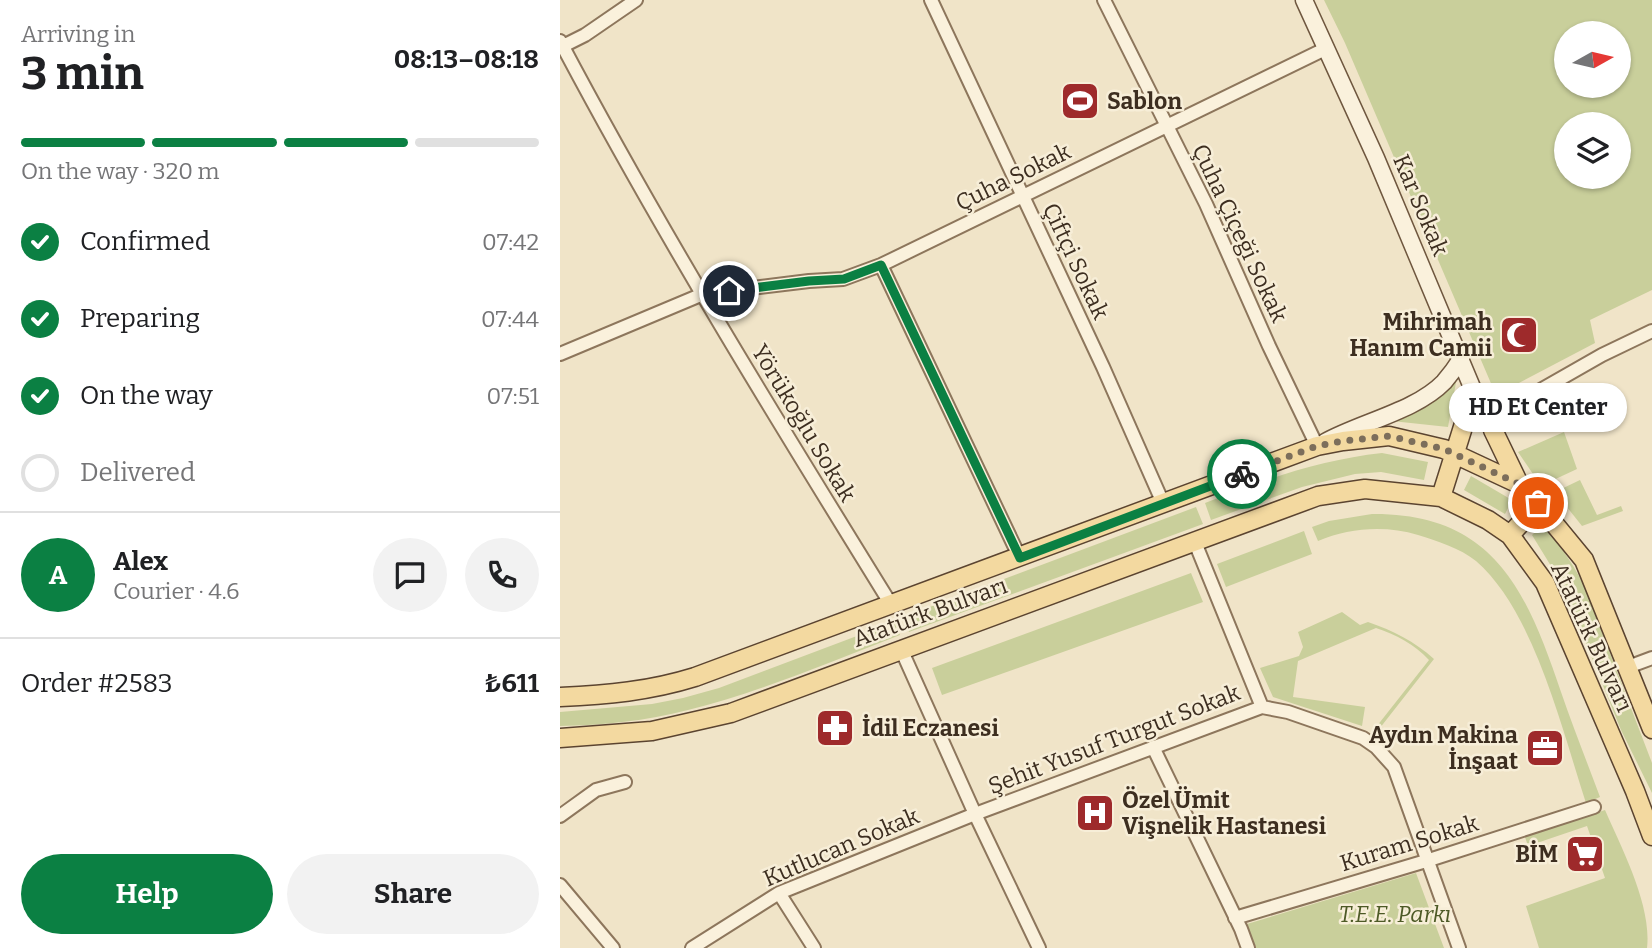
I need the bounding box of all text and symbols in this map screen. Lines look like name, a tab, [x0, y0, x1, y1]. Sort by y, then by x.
text: Arriving in	[21, 20, 135, 48]
north arrow	[1554, 21, 1631, 98]
map controls	[1554, 21, 1631, 189]
text: 08:13–08:18	[394, 44, 539, 75]
text: 3 min	[21, 46, 144, 101]
sports icon: Sablon	[1059, 80, 1101, 122]
place label: Sablon	[1107, 87, 1182, 115]
button: layers	[1554, 112, 1631, 189]
street label: Çuha Sokak	[951, 137, 1075, 217]
street label: Çuha Çiçeği Sokak	[1186, 139, 1294, 327]
street label: Kar Sokak	[1387, 150, 1455, 260]
text: On the way · 320 m	[21, 157, 219, 185]
street label: Çiftçi Sokak	[1037, 198, 1115, 324]
icon: check	[21, 223, 59, 261]
text: Confirmed	[80, 226, 210, 257]
text: 07:42	[482, 228, 539, 256]
pin	[699, 261, 759, 321]
icon: home	[710, 272, 748, 310]
icon: check	[21, 300, 59, 338]
text: Preparing	[80, 303, 200, 334]
text: 07:44	[481, 305, 539, 333]
place label: Mihrimah Hanım Camii	[1350, 308, 1492, 362]
mosque icon: Mihrimah Hanım Camii	[1498, 314, 1540, 356]
street label: Yörükoğlu Sokak	[746, 339, 862, 507]
icon: check	[21, 377, 59, 415]
text: On the way	[80, 380, 213, 411]
text: 07:51	[487, 382, 539, 410]
callout: HD Et Center	[1449, 384, 1627, 433]
text: HD Et Center	[1468, 393, 1608, 421]
courier	[1207, 439, 1277, 509]
icon: bike	[1223, 455, 1261, 493]
text: Delivered	[80, 457, 195, 488]
pin	[1508, 473, 1568, 533]
icon: bag	[1519, 484, 1557, 522]
button: chat	[373, 538, 447, 612]
button: phone	[465, 538, 539, 612]
text: Alex	[113, 546, 168, 577]
street label: Atatürk Bulvarı	[1545, 558, 1639, 716]
text: A	[49, 560, 67, 591]
street label: Atatürk Bulvarı	[849, 571, 1011, 653]
text: Courier · 4.6	[113, 577, 240, 605]
text: Order #2583	[21, 668, 173, 699]
text: ₺611	[484, 668, 539, 699]
street label: Şehit Yusuf Turgut Sokak	[984, 678, 1244, 800]
pharmacy icon: İdil Eczanesi	[814, 707, 856, 749]
place label: İdil Eczanesi	[862, 714, 999, 742]
place label: Aydın Makina İnşaat	[1369, 721, 1518, 775]
office icon: Aydın Makina İnşaat	[1524, 727, 1566, 769]
place label: Özel Ümit Vişnelik Hastanesi	[1122, 786, 1326, 840]
hospital icon: Özel Ümit Vişnelik Hastanesi	[1074, 792, 1116, 834]
street label: Kutlucan Sokak	[759, 802, 923, 892]
street label: Kuram Sokak	[1336, 809, 1482, 877]
supermarket icon: BİM	[1564, 833, 1606, 875]
place label: BİM	[1515, 840, 1558, 868]
button: Help	[21, 854, 273, 934]
button: Share	[287, 854, 539, 934]
park label: T.E.E. Parkı	[1339, 900, 1451, 928]

